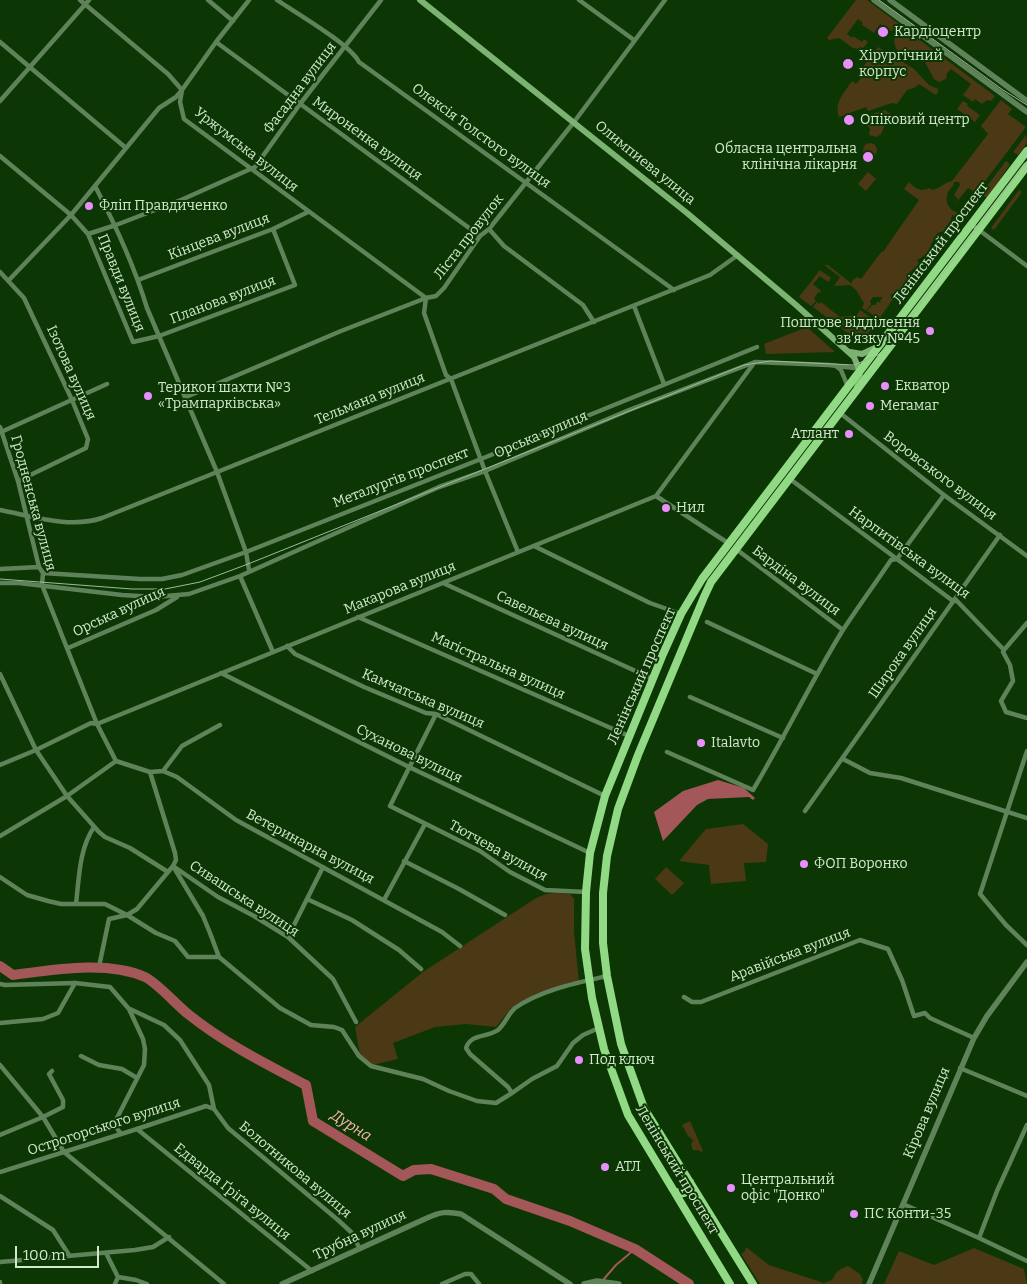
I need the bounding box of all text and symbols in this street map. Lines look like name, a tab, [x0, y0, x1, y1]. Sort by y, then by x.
place label: Кардіоцентр	[894, 24, 981, 40]
marker: Кардіоцентр	[876, 25, 890, 39]
street label: Фасадна вулиця	[260, 39, 340, 137]
place label: Хірургічний корпус	[859, 48, 943, 80]
marker: Хірургічний корпус	[841, 57, 855, 71]
street label: Олексія Толстого вулиця	[408, 80, 554, 192]
street label: Мироненка вулиця	[309, 93, 425, 185]
street label: Уржумська вулиця	[191, 104, 301, 196]
place label: Опіковий центр	[860, 112, 970, 128]
marker: Опіковий центр	[842, 113, 856, 127]
street label: Олимпиева улица	[592, 117, 698, 209]
place label: Обласна центральна клінічна лікарня	[715, 141, 857, 174]
marker: Обласна центральна клінічна лікарня	[861, 150, 875, 164]
street label: Ленінський проспект	[890, 179, 992, 307]
street label: Ліста провулок	[431, 191, 507, 283]
place label: Фліп Правдиченко	[99, 198, 228, 214]
marker: Фліп Правдиченко	[83, 200, 95, 212]
street label: Кінцева вулиця	[166, 210, 272, 264]
street label: Правди вулиця	[94, 232, 148, 334]
street label: Планова вулиця	[168, 272, 278, 328]
place label: Поштове відділення зв'язку №45	[780, 315, 920, 348]
street label: Ізотова вулиця	[43, 323, 99, 423]
marker: Поштове відділення зв'язку №45	[924, 325, 936, 337]
street label: Тельмана вулиця	[313, 369, 427, 429]
place label: Екватор	[895, 378, 950, 394]
place label: Терикон шахти №3 «Трампарківська»	[158, 380, 291, 412]
marker: Екватор	[879, 380, 891, 392]
marker: Терикон шахти №3 «Трампарківська»	[142, 390, 154, 402]
place label: Мегамаг	[880, 398, 939, 414]
marker: Мегамаг	[864, 400, 876, 412]
street label: Орська вулиця	[492, 408, 590, 462]
place label: Атлант	[791, 426, 839, 442]
marker: Атлант	[843, 428, 855, 440]
street label: Воровського вулиця	[880, 428, 1000, 524]
street label: Гродненська вулиця	[7, 433, 59, 573]
street label: Металургів проспект	[331, 444, 471, 512]
place label: Нил	[676, 500, 705, 516]
marker: Нил	[660, 502, 672, 514]
street label: Нарпитівська вулиця	[845, 503, 973, 603]
street label: Бардіна вулиця	[749, 542, 843, 620]
street label: Макарова вулиця	[342, 558, 458, 618]
street label: Орська вулиця	[70, 583, 168, 641]
street label: Савельєва вулиця	[493, 588, 611, 654]
street label: Широка вулиця	[865, 604, 941, 702]
street label: Ленінський проспект	[604, 605, 680, 747]
street label: Магістральна вулиця	[428, 629, 568, 703]
street label: Камчатська вулиця	[359, 666, 487, 732]
street label: Суханова вулиця	[353, 721, 465, 787]
place label: Italavto	[711, 735, 760, 751]
marker: Italavto	[695, 737, 707, 749]
street label: Ветеринарна вулиця	[243, 806, 377, 888]
street label: Тютчева вулиця	[446, 817, 550, 885]
place label: ФОП Воронко	[814, 856, 908, 872]
street label: Сивашська вулиця	[186, 857, 302, 941]
marker: ФОП Воронко	[798, 858, 810, 870]
street label: Аравійська вулиця	[727, 924, 853, 986]
place label: Под ключ	[589, 1052, 655, 1068]
marker: Под ключ	[573, 1054, 585, 1066]
street label: Кірова вулиця	[900, 1065, 954, 1161]
street label: Острогорського вулиця	[26, 1094, 182, 1160]
street label: Ленінський проспект	[632, 1102, 722, 1238]
water label: Дурна	[327, 1107, 375, 1145]
street label: Болотникова вулиця	[235, 1118, 355, 1222]
street label: Едварда Ґріґа вулиця	[170, 1140, 294, 1244]
place label: АТЛ	[615, 1159, 641, 1175]
marker: АТЛ	[599, 1161, 611, 1173]
place label: Центральний офіс "Донко"	[741, 1172, 835, 1204]
marker: Центральний офіс "Донко"	[725, 1182, 737, 1194]
street label: Трубна вулиця	[311, 1206, 409, 1264]
place label: ПС Конти-35	[864, 1206, 951, 1222]
marker: ПС Конти-35	[848, 1208, 860, 1220]
scale bar	[18, 1236, 101, 1268]
text: 100 m	[23, 1246, 66, 1264]

